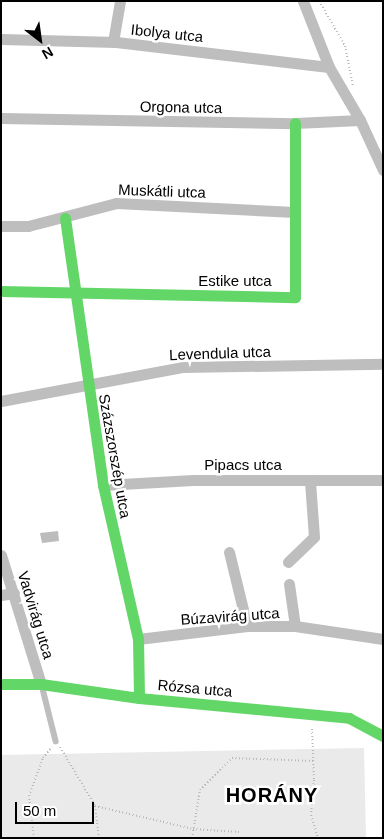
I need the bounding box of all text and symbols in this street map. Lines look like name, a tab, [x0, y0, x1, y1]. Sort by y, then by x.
north arrow	[15, 15, 65, 65]
street label: Ibolya utca	[130, 20, 204, 46]
text: N	[39, 44, 56, 62]
street label: Orgona utca	[140, 97, 222, 117]
street label: Muskátli utca	[118, 180, 206, 202]
street label: Estike utca	[198, 272, 272, 290]
street label: Levendula utca	[169, 342, 271, 364]
street label: Százszorszép utca	[95, 392, 135, 520]
street label: Pipacs utca	[204, 456, 282, 474]
street label: Vadvirág utca	[14, 569, 58, 661]
street label: Búzavirág utca	[180, 604, 280, 628]
street label: Rózsa utca	[157, 676, 233, 700]
district label: HORÁNY	[225, 783, 319, 807]
scale bar	[18, 792, 96, 824]
text: 50 m	[23, 802, 56, 819]

